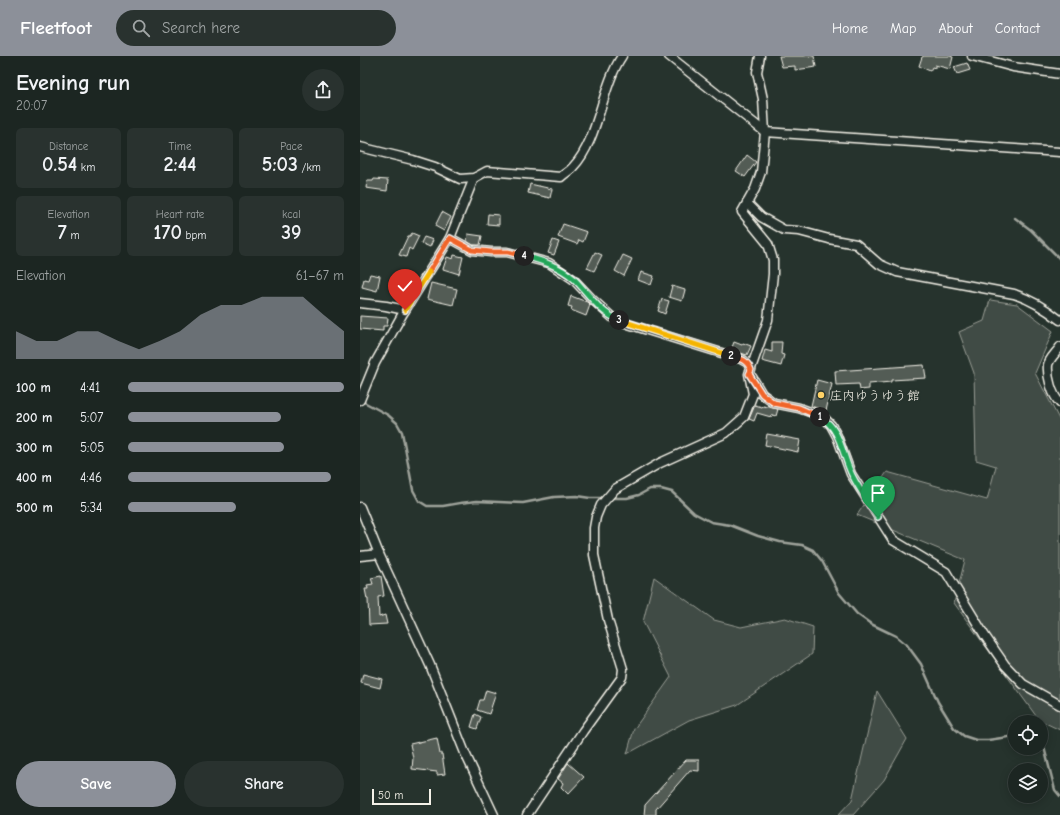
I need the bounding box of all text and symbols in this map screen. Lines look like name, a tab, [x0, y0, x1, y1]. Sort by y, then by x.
search box	[116, 10, 396, 46]
text: Fleetfoot	[20, 17, 92, 39]
icon: search	[130, 17, 152, 39]
text: Search here	[162, 19, 240, 37]
text: Home	[832, 20, 868, 37]
text: Map	[890, 20, 916, 37]
text: About	[938, 20, 973, 37]
text: Contact	[995, 20, 1040, 37]
button: share	[302, 69, 344, 111]
text: Evening run	[16, 70, 130, 96]
text: 20:07	[16, 98, 47, 113]
text: Distance	[49, 140, 88, 153]
text: Time	[169, 140, 191, 153]
text: Pace	[280, 140, 302, 153]
text: 0.54	[42, 153, 77, 176]
text: 2:44	[164, 153, 196, 176]
text: 5:03	[262, 153, 298, 176]
text: km	[77, 161, 95, 174]
text: /km	[298, 161, 321, 174]
text: Elevation	[48, 208, 90, 221]
text: Heart rate	[156, 208, 204, 221]
text: kcal	[282, 208, 301, 221]
text: 7	[58, 221, 67, 244]
text: 170	[154, 221, 182, 244]
text: 39	[281, 221, 301, 244]
text: m	[67, 229, 80, 242]
text: bpm	[182, 229, 206, 242]
pin: 4	[514, 246, 534, 266]
text: 4	[521, 249, 527, 262]
text: Elevation	[16, 268, 66, 283]
text: 61–67 m	[296, 268, 344, 283]
pin	[388, 269, 422, 310]
icon: check	[394, 275, 416, 297]
pin: 3	[609, 310, 629, 330]
text: 3	[616, 313, 622, 326]
pin: 2	[721, 346, 741, 366]
text: 2	[728, 349, 734, 362]
text: 100 m	[16, 380, 51, 395]
text: 4:41	[80, 380, 100, 395]
place label: 庄内ゆうゆう館	[829, 388, 920, 403]
marker: 庄内ゆうゆう館	[816, 390, 826, 400]
pin: 1	[810, 407, 830, 427]
text: 200 m	[16, 410, 52, 425]
text: 5:07	[80, 410, 103, 425]
text: 1	[818, 410, 822, 423]
text: 300 m	[16, 440, 52, 455]
text: 5:05	[80, 440, 104, 455]
text: 400 m	[16, 470, 52, 485]
text: 4:46	[80, 470, 102, 485]
pin	[861, 476, 895, 517]
icon: arrive	[867, 482, 889, 504]
text: 500 m	[16, 500, 53, 515]
text: 5:34	[80, 500, 102, 515]
map controls	[1008, 715, 1048, 803]
button: locate	[1008, 715, 1048, 755]
button: Save	[16, 761, 176, 807]
button: Share	[184, 761, 344, 807]
button: layers	[1008, 763, 1048, 803]
scale bar	[372, 787, 431, 806]
text: 50 m	[378, 789, 403, 802]

